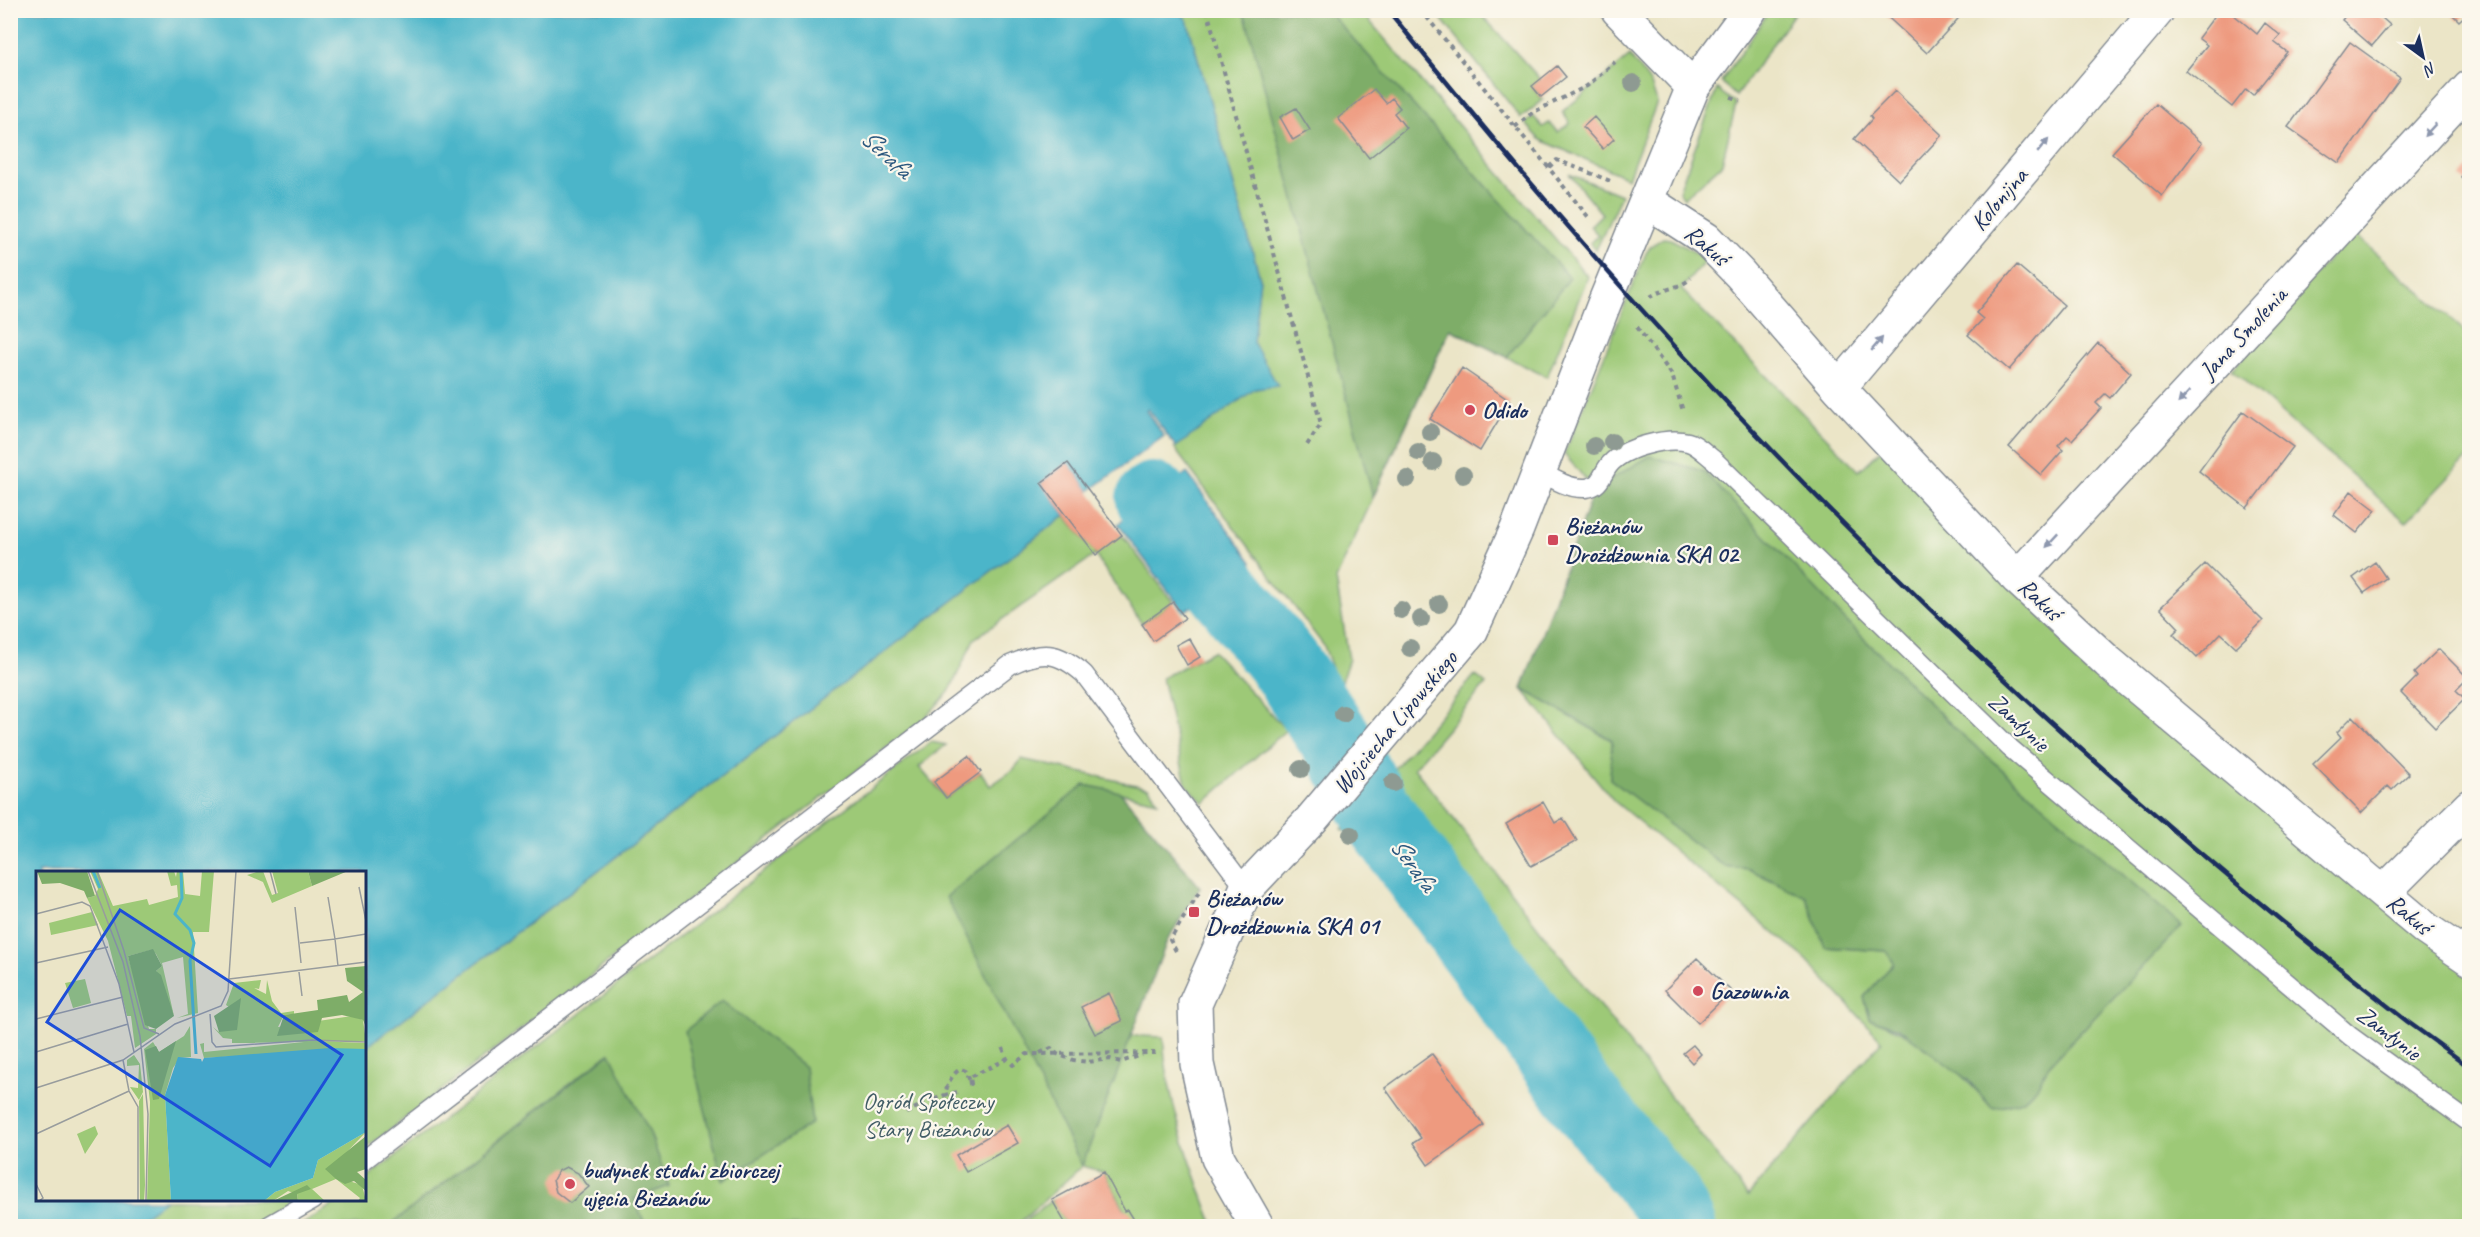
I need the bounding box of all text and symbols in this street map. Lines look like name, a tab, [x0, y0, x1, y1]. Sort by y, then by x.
north arrow	[2393, 27, 2453, 87]
text: N	[2418, 58, 2440, 82]
water label: Serafa	[854, 121, 922, 188]
one-way arrow	[2423, 123, 2437, 138]
one-way arrow	[2037, 138, 2050, 154]
street label: Kolonijna	[1964, 160, 2035, 237]
street label: Rakuś	[1679, 218, 1738, 275]
street label: Jana Smolenia	[2192, 279, 2295, 386]
one-way arrow	[1870, 337, 1883, 352]
one-way arrow	[2178, 389, 2191, 404]
place label: Odido	[1482, 395, 1529, 425]
marker: Odido	[1463, 403, 1477, 417]
place label: Bieżanów Drożdżownia SKA 02	[1565, 511, 1740, 569]
marker: Bieżanów Drożdżownia SKA 02	[1546, 533, 1560, 547]
one-way arrow	[2045, 533, 2059, 548]
street label: Rakuś	[2012, 571, 2071, 629]
street label: Wojciecha Lipowskiego	[1326, 643, 1465, 800]
street label: Zamłynie	[1982, 686, 2057, 759]
water label: Serafa	[1383, 831, 1446, 900]
inset map	[36, 871, 366, 1201]
place label: Bieżanów Drożdżownia SKA 01	[1206, 883, 1382, 941]
street label: Rakuś	[2381, 887, 2440, 943]
marker: Bieżanów Drożdżownia SKA 01	[1187, 905, 1201, 919]
place label: Gazownia	[1710, 976, 1790, 1006]
marker: Gazownia	[1691, 984, 1705, 998]
street label: Zamłynie	[2351, 999, 2429, 1068]
park label: Ogród Społeczny Stary Bieżanów	[863, 1086, 995, 1144]
place label: budynek studni zbiorczej ujęcia Bieżanów	[582, 1155, 782, 1213]
marker: budynek studni zbiorczej ujęcia Bieżanów	[563, 1177, 577, 1191]

